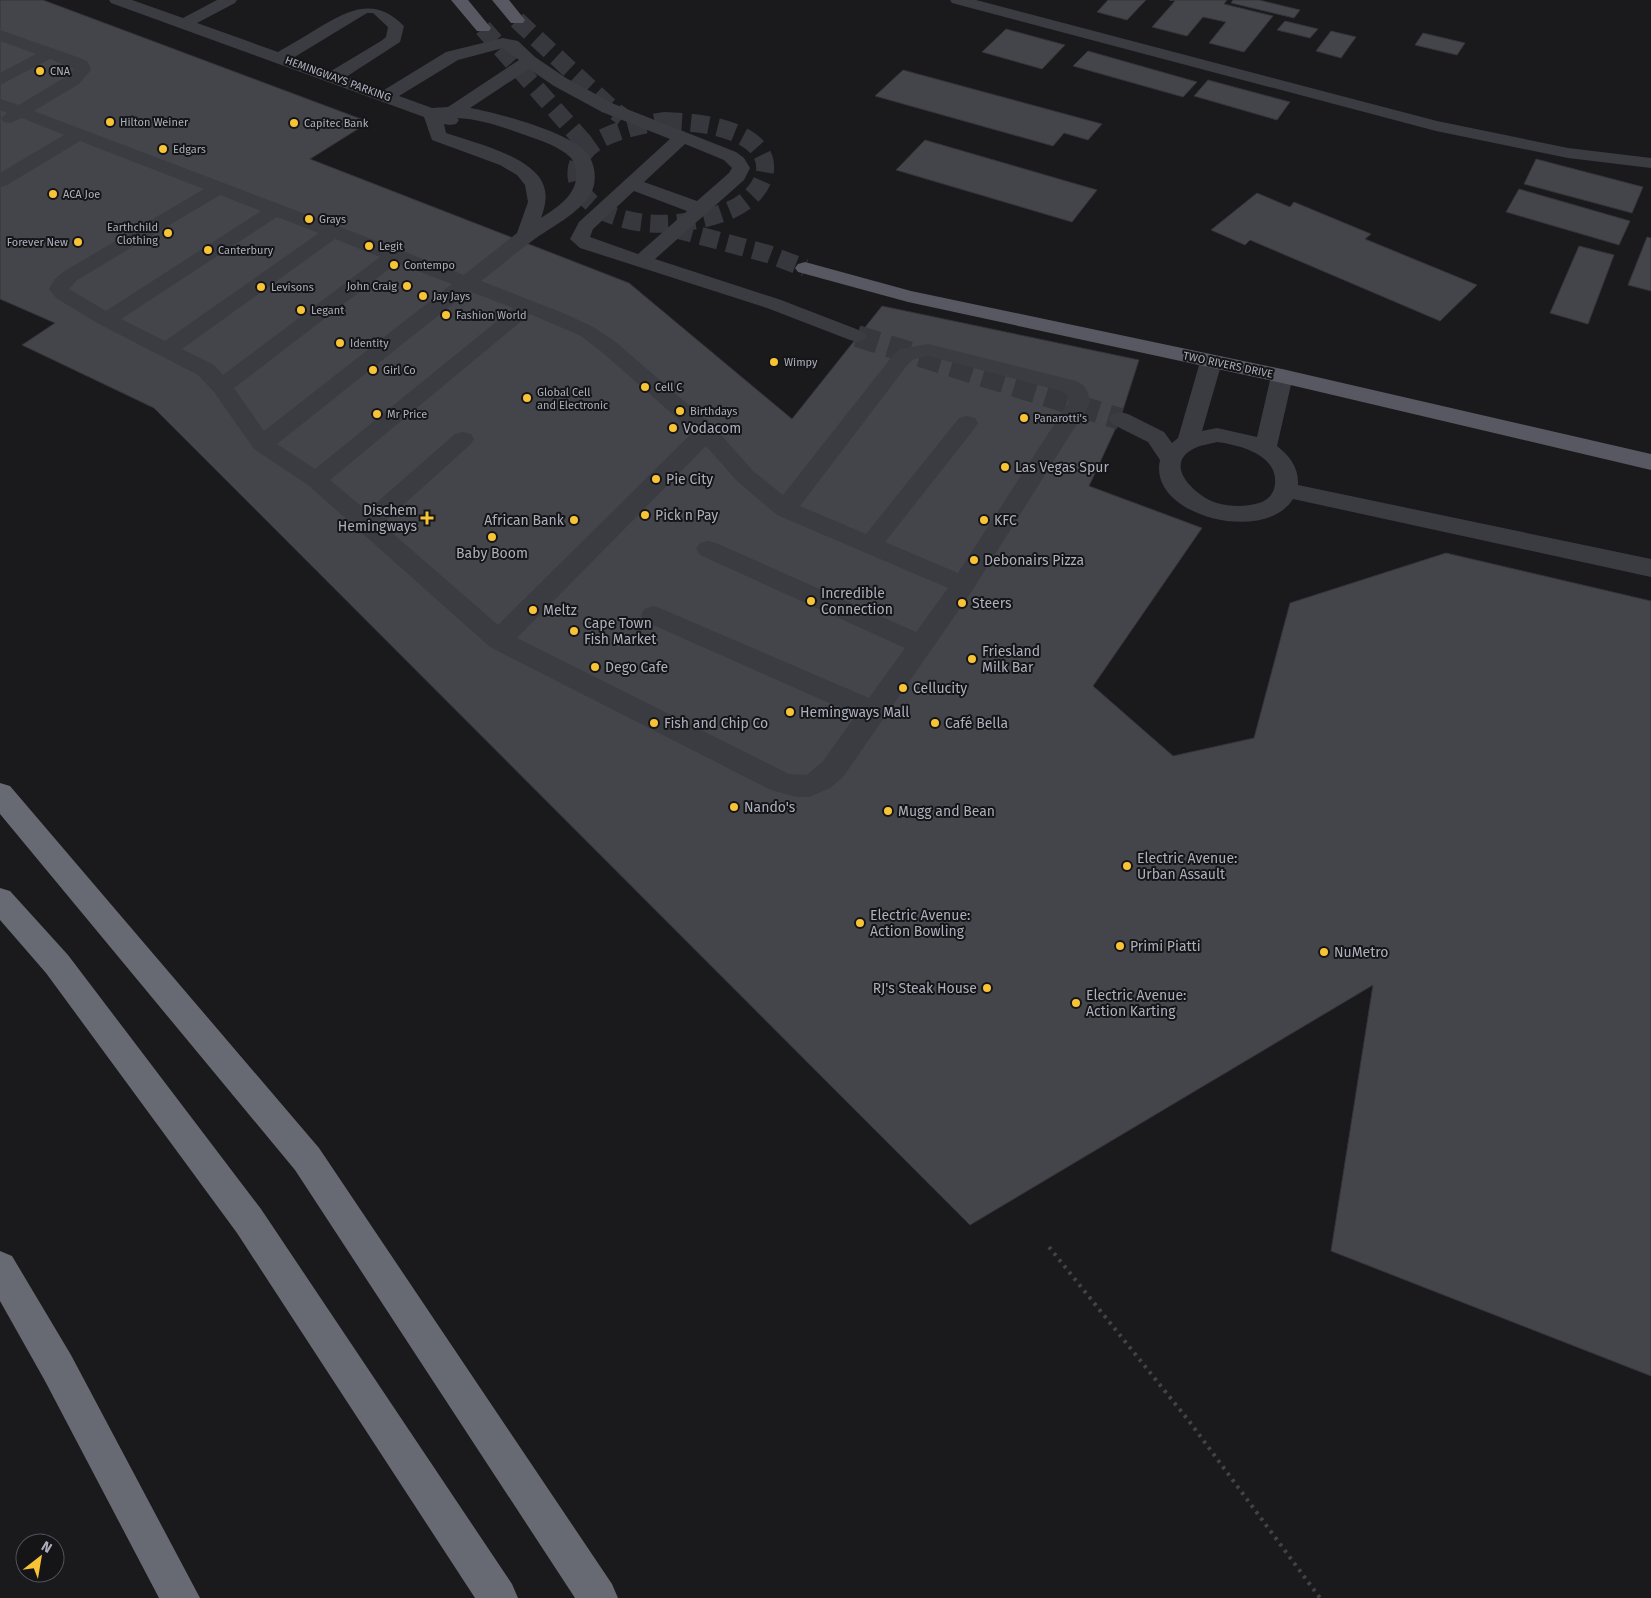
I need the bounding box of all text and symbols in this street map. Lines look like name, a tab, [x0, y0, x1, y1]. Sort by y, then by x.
street label: HEMINGWAYS PARKING	[283, 54, 393, 104]
marker: CNA	[34, 65, 46, 77]
place label: CNA	[50, 65, 71, 78]
marker: Hilton Weiner	[104, 116, 116, 128]
place label: Hilton Weiner	[120, 116, 189, 129]
marker: Capitec Bank	[288, 117, 300, 129]
place label: Capitec Bank	[304, 117, 369, 130]
marker: Edgars	[157, 143, 169, 155]
place label: Edgars	[173, 143, 206, 156]
marker: ACA Joe	[47, 188, 59, 200]
place label: ACA Joe	[63, 188, 100, 201]
marker: Grays	[303, 213, 315, 225]
place label: Grays	[319, 213, 346, 226]
place label: Earthchild Clothing	[107, 221, 158, 247]
marker: Earthchild Clothing	[162, 227, 174, 239]
place label: Forever New	[7, 236, 68, 249]
marker: Forever New	[72, 236, 84, 248]
marker: Legit	[363, 240, 375, 252]
place label: Legit	[379, 240, 403, 253]
marker: Canterbury	[202, 244, 214, 256]
place label: Canterbury	[218, 244, 274, 257]
marker: Contempo	[388, 259, 400, 271]
place label: Contempo	[404, 259, 455, 272]
place label: John Craig	[347, 280, 397, 293]
marker: John Craig	[401, 280, 413, 292]
marker: Levisons	[255, 281, 267, 293]
place label: Levisons	[271, 281, 314, 294]
marker: Jay Jays	[417, 290, 429, 302]
place label: Jay Jays	[433, 290, 470, 303]
marker: Legant	[295, 304, 307, 316]
place label: Legant	[311, 304, 344, 317]
marker: Fashion World	[440, 309, 452, 321]
place label: Fashion World	[456, 309, 526, 322]
marker: Identity	[334, 337, 346, 349]
place label: Identity	[350, 337, 389, 350]
street label: TWO RIVERS DRIVE	[1182, 349, 1274, 381]
marker: Wimpy	[768, 356, 780, 368]
place label: Wimpy	[784, 356, 818, 369]
marker: Girl Co	[367, 364, 379, 376]
place label: Girl Co	[383, 364, 416, 377]
marker: Cell C	[639, 381, 651, 393]
place label: Cell C	[655, 381, 682, 394]
place label: Global Cell and Electronic	[537, 386, 608, 412]
marker: Global Cell and Electronic	[521, 392, 533, 404]
marker: Birthdays	[674, 405, 686, 417]
place label: Birthdays	[690, 405, 737, 418]
marker: Mr Price	[371, 408, 383, 420]
place label: Mr Price	[387, 408, 427, 421]
marker: Panarotti's	[1018, 412, 1030, 424]
place label: Panarotti's	[1034, 412, 1087, 425]
place label: Vodacom	[683, 420, 741, 437]
marker: Vodacom	[667, 422, 679, 434]
place label: Las Vegas Spur	[1015, 459, 1109, 476]
marker: Las Vegas Spur	[999, 461, 1011, 473]
place label: Pie City	[666, 471, 713, 488]
marker: Pie City	[650, 473, 662, 485]
place label: Dischem Hemingways	[338, 502, 417, 535]
place label: Pick n Pay	[655, 507, 718, 524]
marker: Pick n Pay	[639, 509, 651, 521]
marker: Dischem Hemingways	[421, 512, 433, 524]
place label: African Bank	[484, 512, 565, 529]
place label: KFC	[994, 512, 1017, 529]
marker: African Bank	[568, 514, 580, 526]
marker: KFC	[978, 514, 990, 526]
marker: Baby Boom	[486, 531, 498, 543]
place label: Baby Boom	[456, 545, 528, 562]
place label: Debonairs Pizza	[984, 552, 1084, 569]
marker: Debonairs Pizza	[968, 554, 980, 566]
place label: Incredible Connection	[821, 585, 893, 618]
marker: Incredible Connection	[805, 595, 817, 607]
place label: Steers	[972, 595, 1012, 612]
marker: Steers	[956, 597, 968, 609]
place label: Meltz	[543, 602, 577, 619]
marker: Meltz	[527, 604, 539, 616]
place label: Cape Town Fish Market	[584, 615, 657, 648]
marker: Cape Town Fish Market	[568, 625, 580, 637]
place label: Friesland Milk Bar	[982, 643, 1040, 676]
marker: Friesland Milk Bar	[966, 653, 978, 665]
place label: Dego Cafe	[605, 659, 668, 676]
marker: Dego Cafe	[589, 661, 601, 673]
place label: Cellucity	[913, 680, 967, 697]
marker: Cellucity	[897, 682, 909, 694]
place label: Hemingways Mall	[800, 704, 909, 721]
marker: Hemingways Mall	[784, 706, 796, 718]
place label: Fish and Chip Co	[664, 715, 768, 732]
place label: Café Bella	[945, 715, 1008, 732]
marker: Fish and Chip Co	[648, 717, 660, 729]
marker: Café Bella	[929, 717, 941, 729]
place label: Nando's	[744, 799, 796, 816]
marker: Nando's	[728, 801, 740, 813]
place label: Mugg and Bean	[898, 803, 995, 820]
marker: Mugg and Bean	[882, 805, 894, 817]
place label: Electric Avenue: Urban Assault	[1137, 850, 1237, 883]
marker: Electric Avenue: Urban Assault	[1121, 860, 1133, 872]
place label: Electric Avenue: Action Bowling	[870, 907, 970, 940]
marker: Electric Avenue: Action Bowling	[854, 917, 866, 929]
place label: Primi Piatti	[1130, 938, 1201, 955]
marker: Primi Piatti	[1114, 940, 1126, 952]
place label: NuMetro	[1334, 944, 1388, 961]
marker: NuMetro	[1318, 946, 1330, 958]
place label: RJ's Steak House	[873, 980, 977, 997]
marker: RJ's Steak House	[981, 982, 993, 994]
place label: Electric Avenue: Action Karting	[1086, 987, 1186, 1020]
marker: Electric Avenue: Action Karting	[1070, 997, 1082, 1009]
north arrow	[15, 1533, 65, 1583]
text: N	[38, 1538, 55, 1557]

